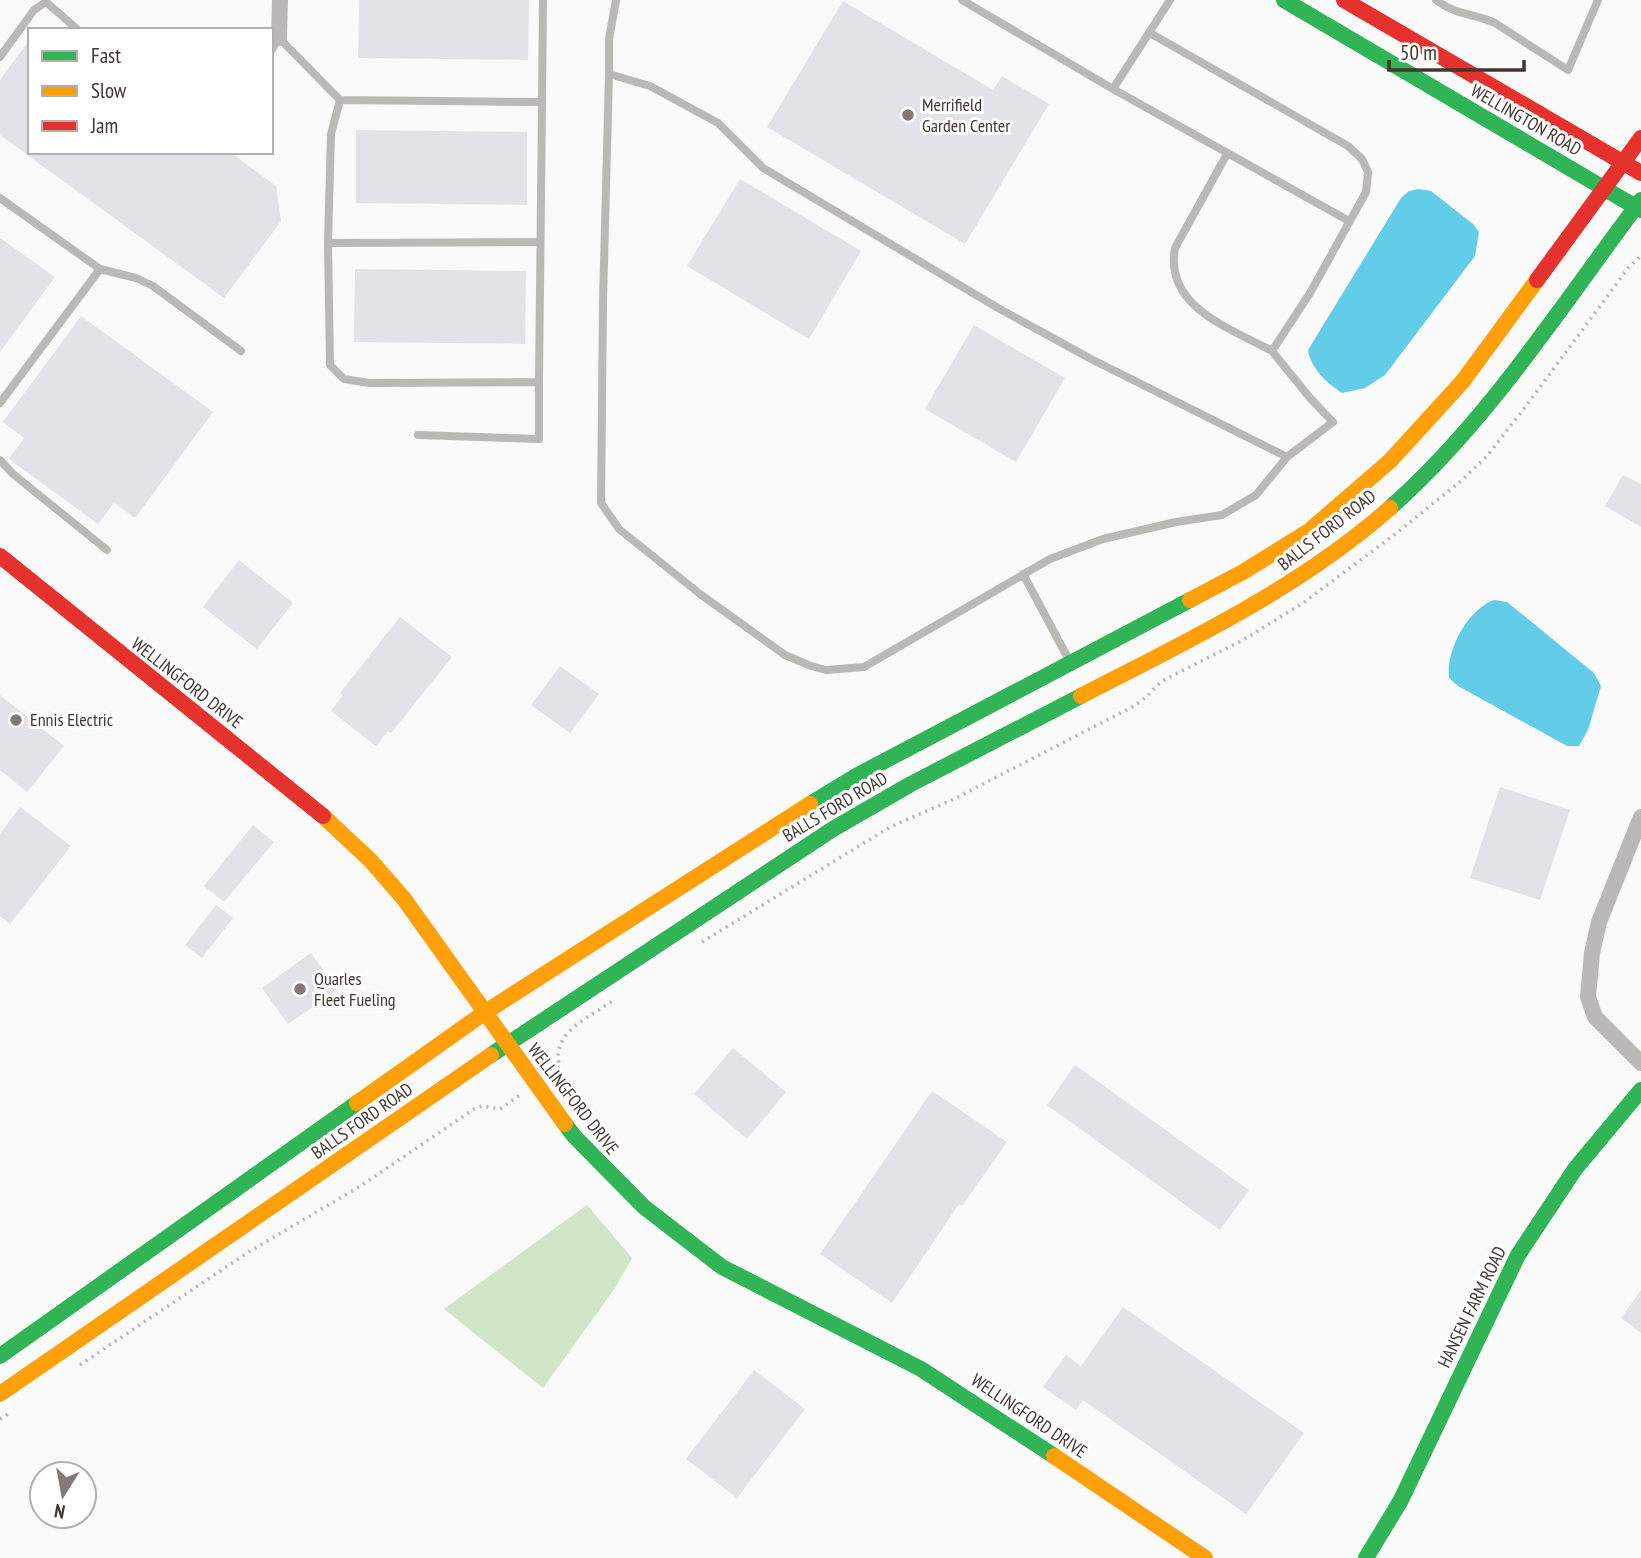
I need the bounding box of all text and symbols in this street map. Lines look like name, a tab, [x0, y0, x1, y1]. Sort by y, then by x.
legend	[28, 28, 273, 154]
scale bar	[1389, 28, 1524, 72]
text: 50 m	[1400, 39, 1437, 66]
text: Fast	[91, 42, 121, 69]
text: Slow	[91, 77, 127, 104]
street label: WELLINGTON ROAD	[1467, 79, 1586, 160]
place label: Merrifield Garden Center	[922, 93, 1010, 137]
marker: Merrifield Garden Center	[900, 107, 916, 123]
text: Jam	[90, 112, 118, 139]
street label: BALLS FORD ROAD	[1273, 484, 1380, 575]
street label: WELLINGFORD DRIVE	[127, 632, 248, 733]
place label: Ennis Electric	[30, 708, 114, 731]
marker: Ennis Electric	[8, 712, 24, 728]
street label: BALLS FORD ROAD	[778, 766, 891, 847]
place label: Quarles Fleet Fueling	[314, 967, 396, 1011]
marker: Quarles Fleet Fueling	[292, 981, 308, 997]
street label: WELLINGFORD DRIVE	[523, 1038, 624, 1159]
street label: BALLS FORD ROAD	[307, 1077, 417, 1164]
street label: HANSEN FARM ROAD	[1432, 1242, 1511, 1371]
street label: WELLINGFORD DRIVE	[967, 1368, 1092, 1463]
north arrow	[28, 1460, 98, 1530]
text: N	[52, 1499, 67, 1524]

